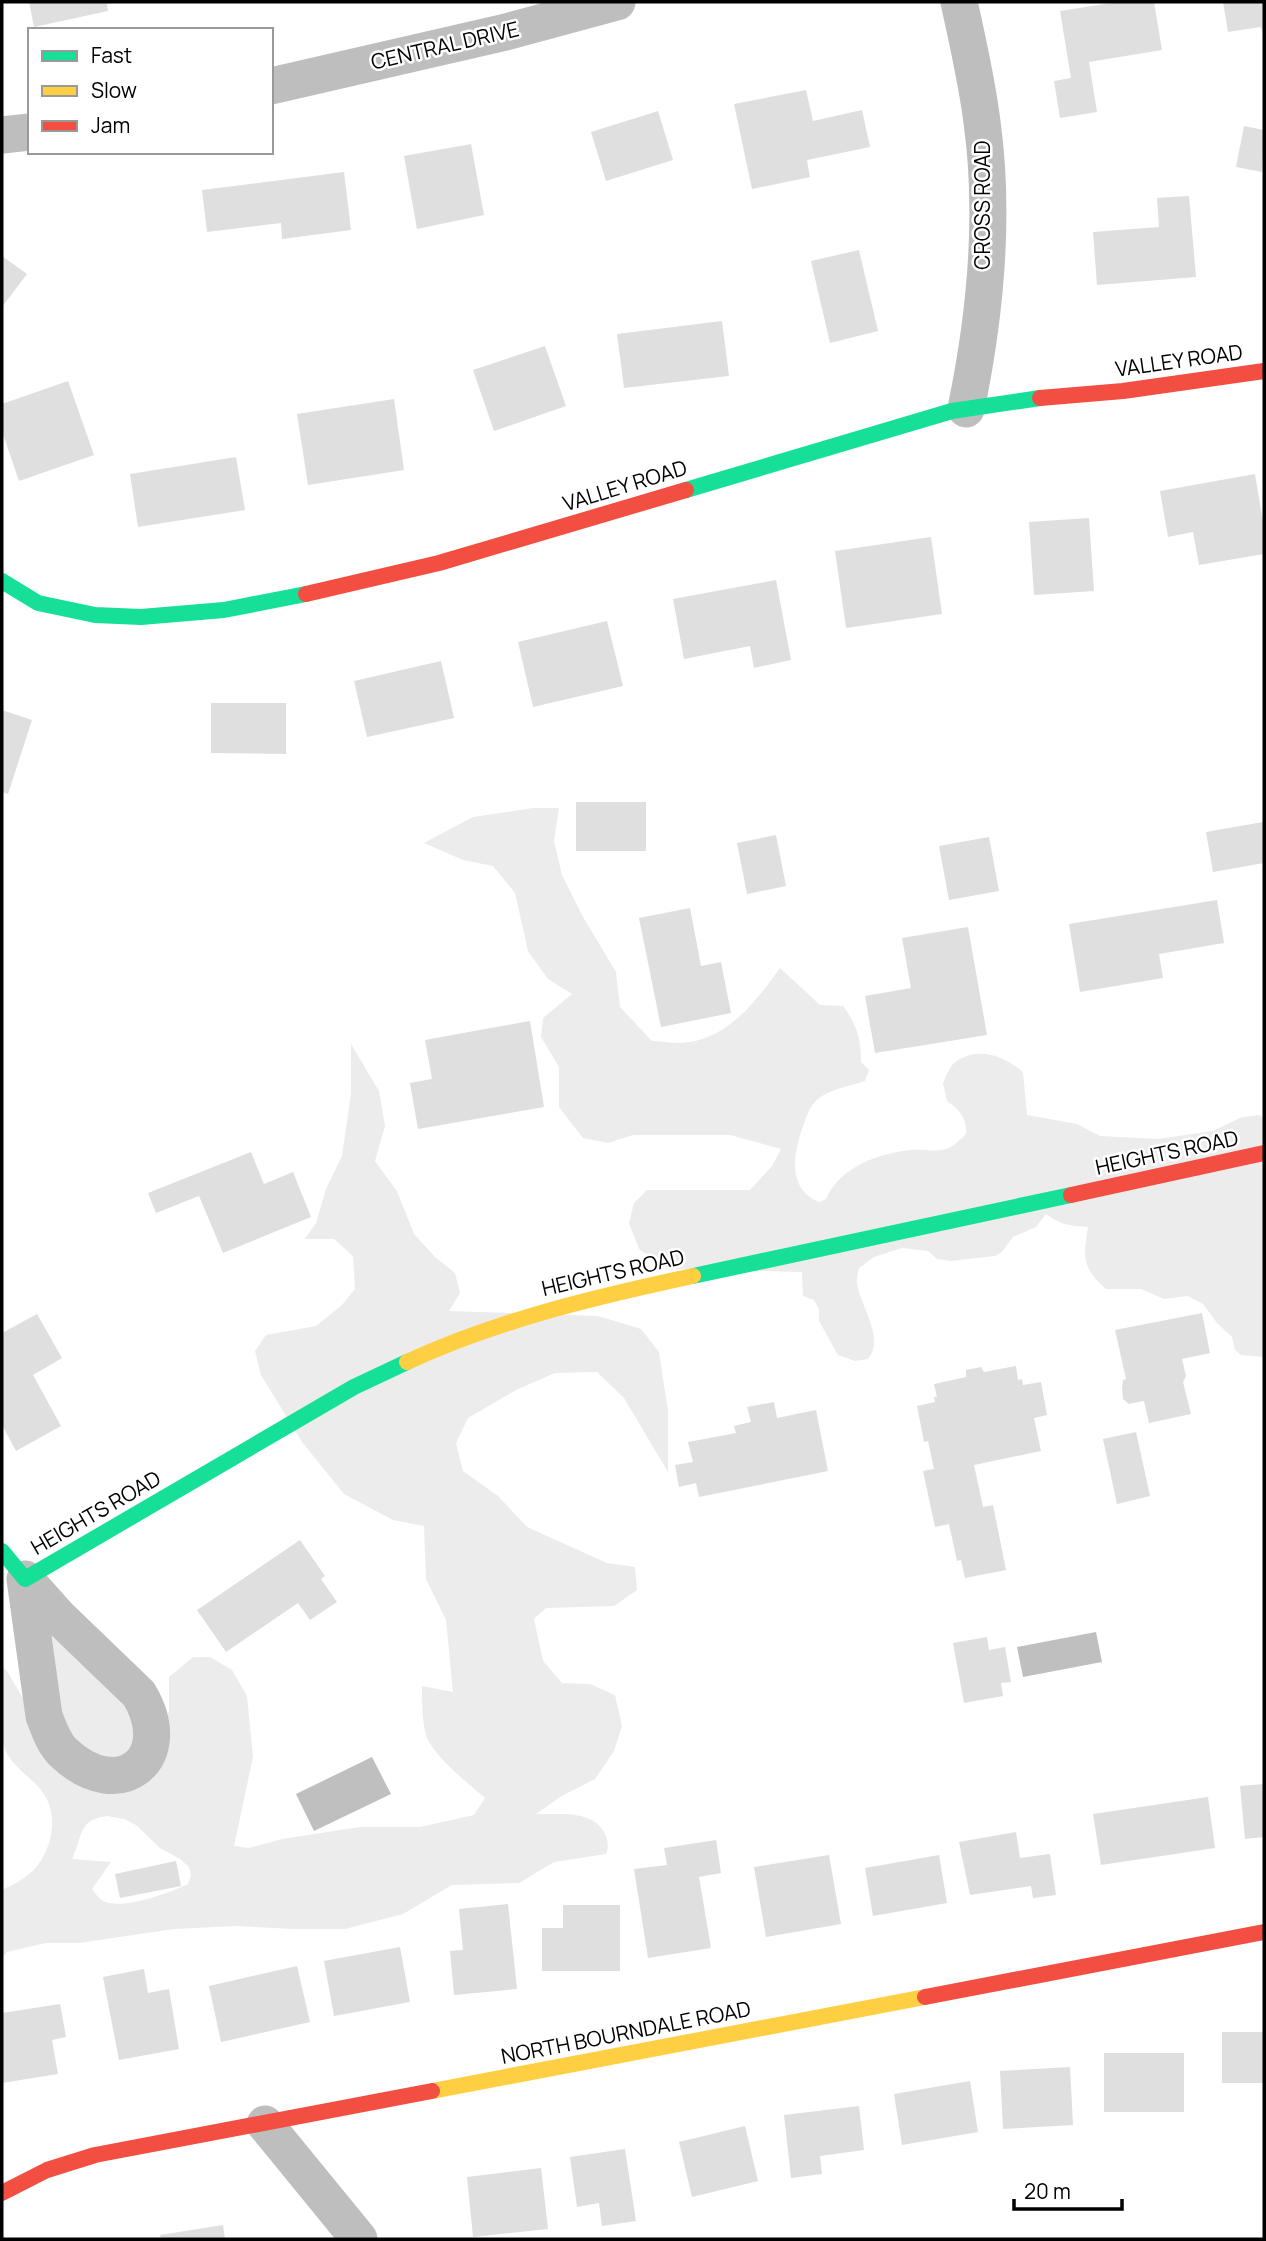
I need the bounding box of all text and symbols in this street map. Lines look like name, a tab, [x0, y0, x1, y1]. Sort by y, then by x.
street label: CENTRAL DRIVE	[368, 14, 522, 76]
legend	[28, 28, 273, 154]
text: Fast	[91, 41, 132, 69]
text: Slow	[91, 76, 137, 104]
text: Jam	[91, 111, 130, 139]
street label: CROSS ROAD	[968, 140, 996, 270]
street label: VALLEY ROAD	[1113, 337, 1244, 383]
street label: VALLEY ROAD	[559, 453, 690, 517]
street label: HEIGHTS ROAD	[1093, 1123, 1241, 1181]
street label: HEIGHTS ROAD	[539, 1242, 687, 1302]
street label: HEIGHTS ROAD	[25, 1464, 166, 1561]
street label: NORTH BOURNDALE ROAD	[499, 1994, 753, 2070]
scale bar	[1014, 2168, 1122, 2212]
text: 20 m	[1024, 2177, 1071, 2205]

